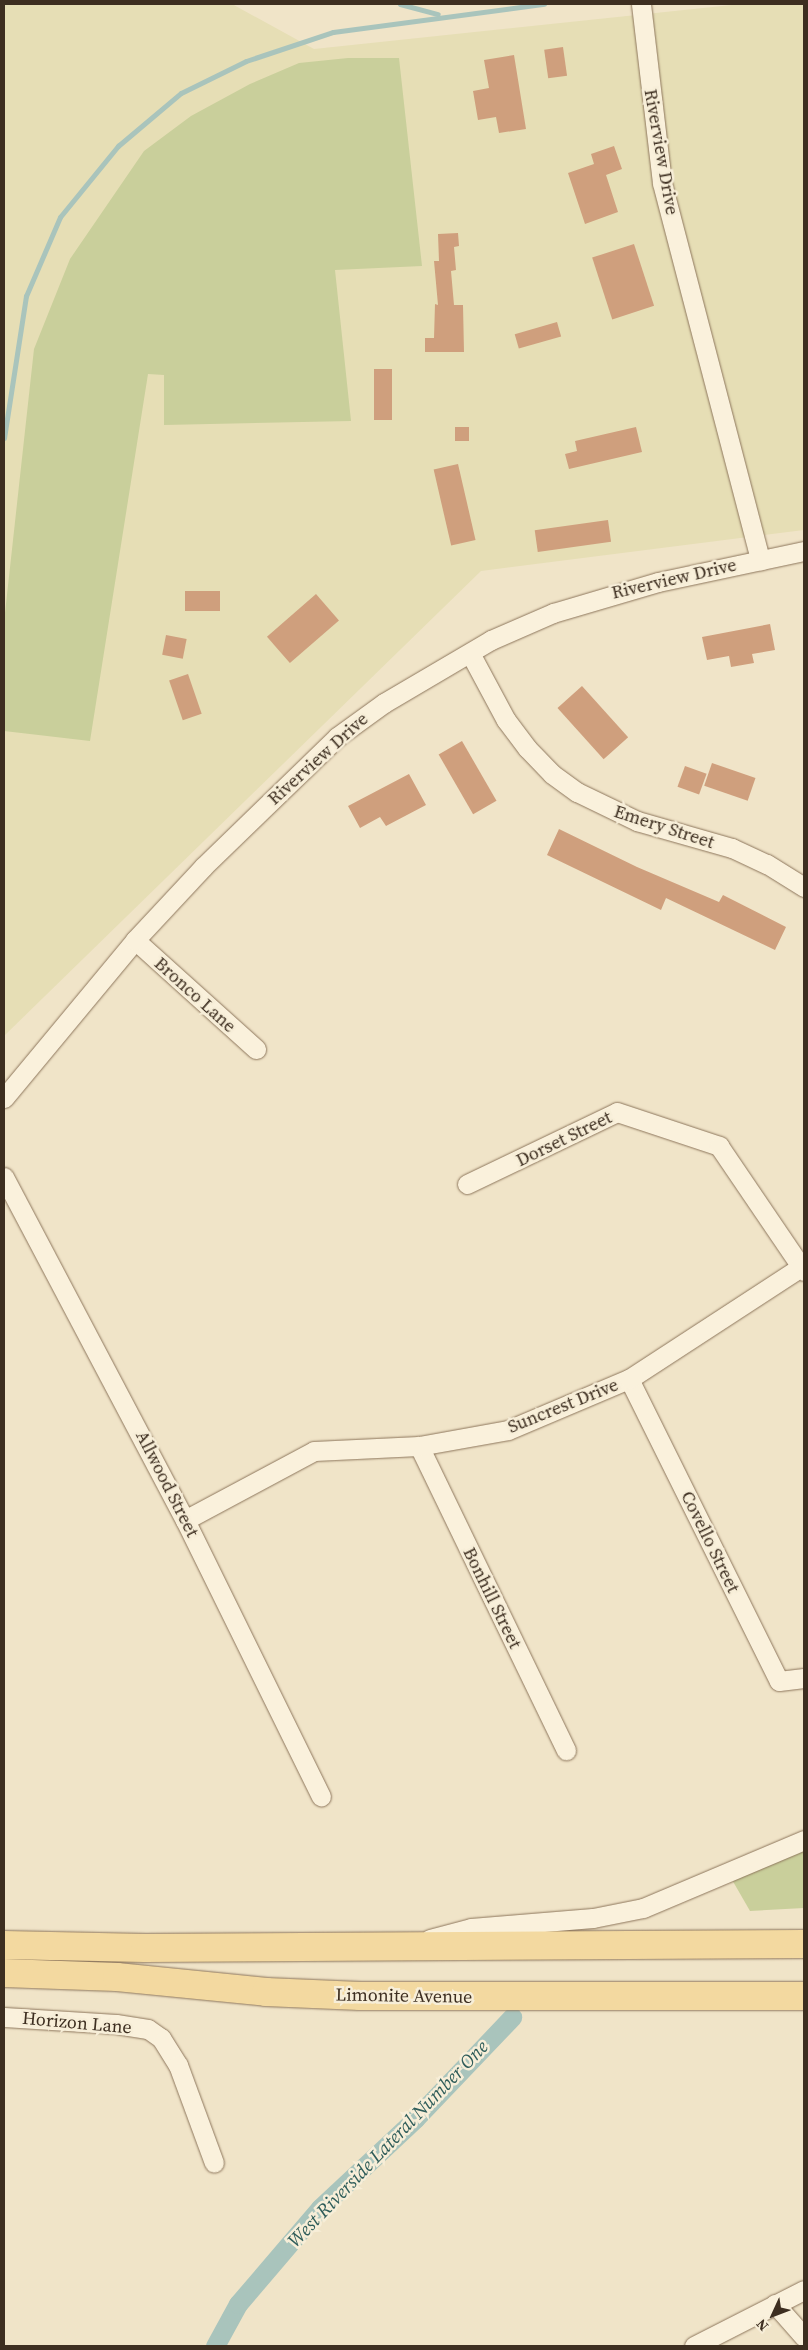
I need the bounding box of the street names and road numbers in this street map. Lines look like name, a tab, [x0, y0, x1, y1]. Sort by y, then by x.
street label: Riverview Drive	[639, 87, 683, 217]
street label: Riverview Drive	[610, 554, 738, 604]
street label: Riverview Drive	[263, 708, 373, 810]
street label: Emery Street	[611, 801, 717, 853]
street label: Bronco Lane	[150, 953, 240, 1037]
street label: Dorset Street	[513, 1107, 615, 1171]
street label: Suncrest Drive	[505, 1374, 621, 1438]
street label: Allwood Street	[131, 1427, 203, 1541]
street label: Covello Street	[676, 1488, 744, 1596]
street label: Bonhill Street	[458, 1544, 526, 1652]
street label: Limonite Avenue	[335, 1984, 473, 2008]
street label: Horizon Lane	[21, 2007, 133, 2039]

